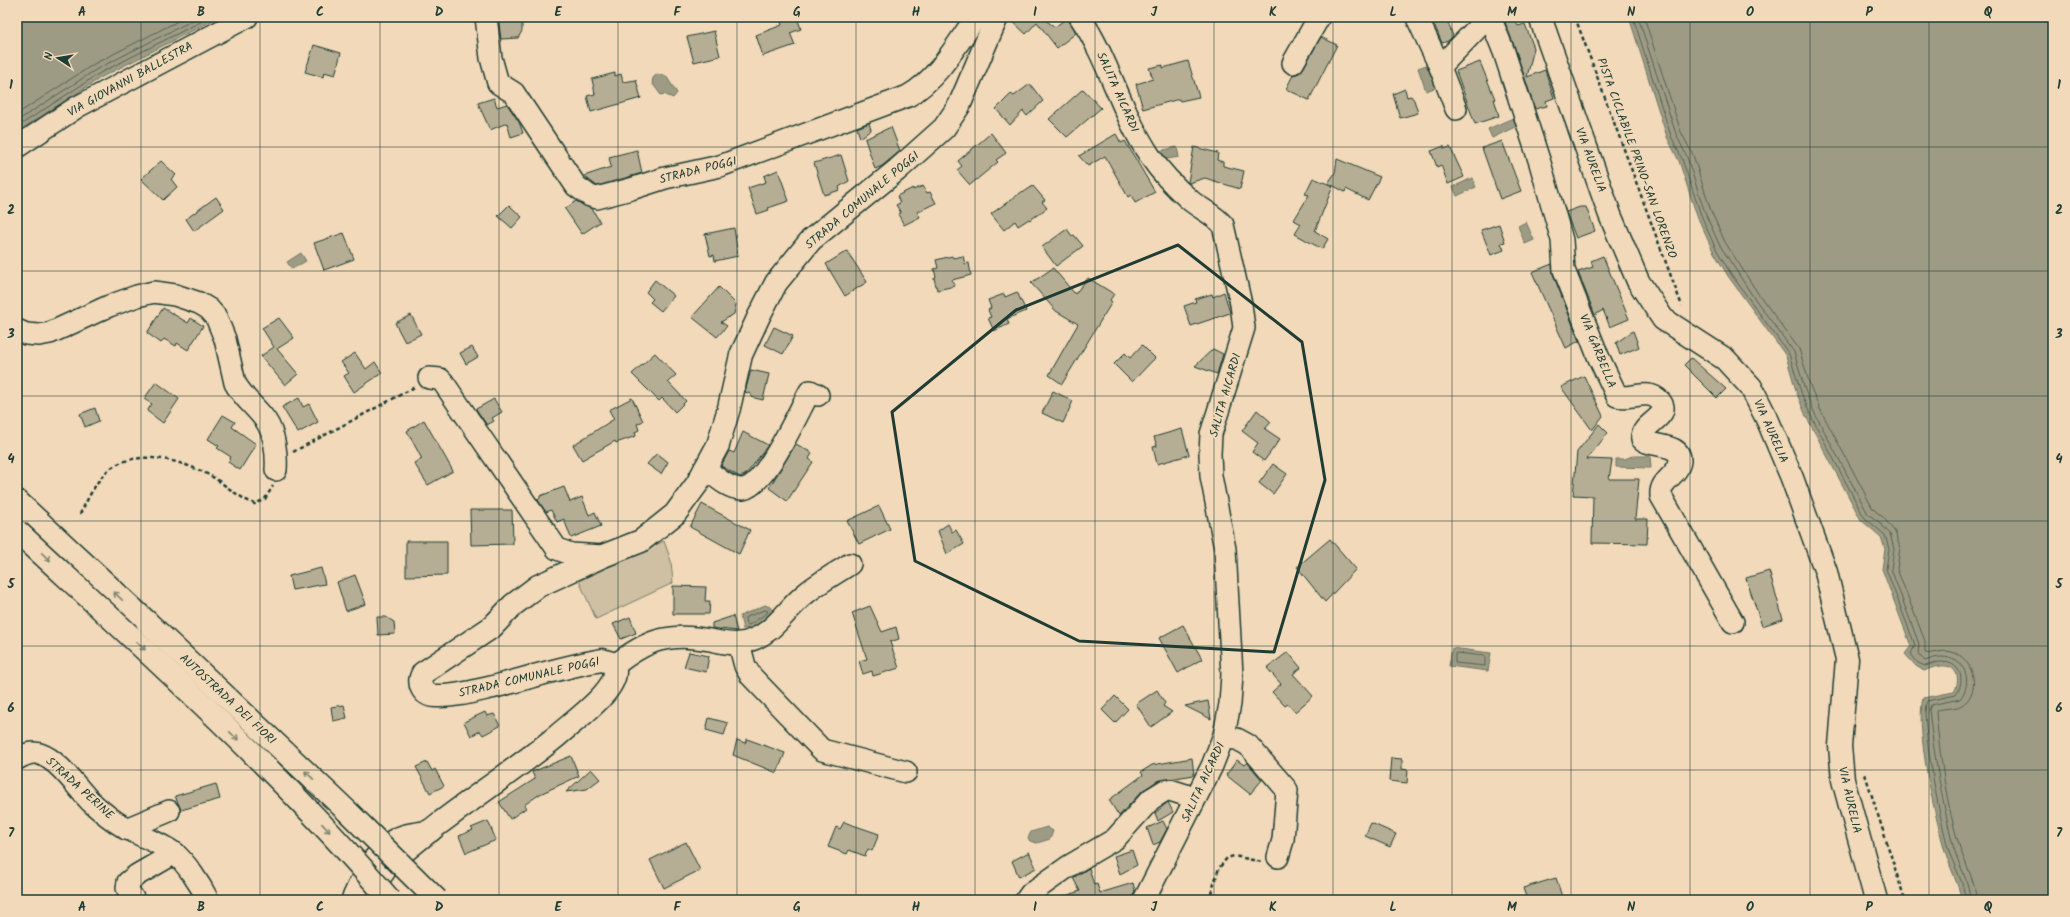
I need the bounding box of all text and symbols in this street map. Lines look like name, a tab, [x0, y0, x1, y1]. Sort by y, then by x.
text: A	[78, 2, 86, 23]
text: B	[197, 2, 205, 23]
text: C	[316, 2, 324, 23]
text: D	[435, 2, 444, 23]
text: E	[554, 2, 562, 23]
text: F	[673, 2, 681, 23]
text: G	[793, 2, 801, 23]
text: H	[912, 2, 921, 23]
text: I	[1033, 2, 1037, 23]
text: J	[1151, 2, 1158, 23]
text: K	[1269, 2, 1277, 23]
text: L	[1389, 2, 1397, 23]
text: M	[1507, 2, 1517, 23]
text: N	[1627, 2, 1636, 23]
text: O	[1746, 2, 1754, 23]
text: P	[1865, 2, 1873, 23]
text: Q	[1984, 2, 1993, 23]
street label: VIA GIOVANNI BALLESTRA	[64, 37, 197, 122]
north arrow	[38, 38, 78, 78]
street label: SALITA AICARDI	[1091, 49, 1144, 136]
text: N	[40, 51, 59, 61]
street label: PISTA CICLABILE PRINO-SAN LORENZO	[1591, 55, 1682, 262]
text: 1	[9, 75, 13, 96]
text: 1	[2057, 75, 2061, 96]
street label: VIA AURELIA	[1570, 125, 1611, 196]
street label: STRADA COMUNALE POGGI	[801, 147, 924, 254]
street label: STRADA POGGI	[657, 152, 739, 189]
text: 2	[7, 200, 15, 221]
text: 2	[2055, 200, 2063, 221]
street label: VIA GARBELLA	[1574, 311, 1621, 391]
text: 3	[6, 324, 15, 345]
text: 3	[2054, 324, 2063, 345]
street label: SALITA AICARDI	[1204, 351, 1247, 439]
street label: VIA AURELIA	[1748, 396, 1793, 466]
text: 4	[7, 449, 15, 470]
text: 4	[2055, 449, 2063, 470]
one-way arrow	[40, 552, 50, 561]
text: 5	[7, 574, 16, 595]
text: 5	[2055, 574, 2064, 595]
one-way arrow	[113, 591, 123, 600]
one-way arrow	[136, 641, 146, 651]
street label: AUTOSTRADA DEI FIORI	[175, 649, 281, 750]
street label: STRADA COMUNALE POGGI	[457, 652, 602, 703]
text: 6	[7, 698, 15, 719]
text: 6	[2055, 698, 2063, 719]
one-way arrow	[229, 731, 239, 741]
street label: SALITA AICARDI	[1177, 739, 1230, 825]
street label: STRADA PERINE	[41, 752, 119, 825]
street label: VIA AURELIA	[1833, 765, 1866, 836]
one-way arrow	[304, 770, 314, 780]
text: 7	[8, 823, 15, 844]
one-way arrow	[321, 823, 331, 833]
text: 7	[2056, 823, 2063, 844]
text: A	[78, 897, 86, 917]
text: B	[197, 897, 205, 917]
text: C	[316, 897, 324, 917]
text: D	[435, 897, 444, 917]
text: E	[554, 897, 562, 917]
text: F	[673, 897, 681, 917]
text: G	[793, 897, 801, 917]
text: H	[912, 897, 921, 917]
text: I	[1033, 897, 1037, 917]
text: J	[1151, 897, 1158, 917]
text: K	[1269, 897, 1277, 917]
text: L	[1389, 897, 1397, 917]
text: M	[1507, 897, 1517, 917]
text: N	[1627, 897, 1636, 917]
text: O	[1746, 897, 1754, 917]
text: P	[1865, 897, 1873, 917]
text: Q	[1984, 897, 1993, 917]

